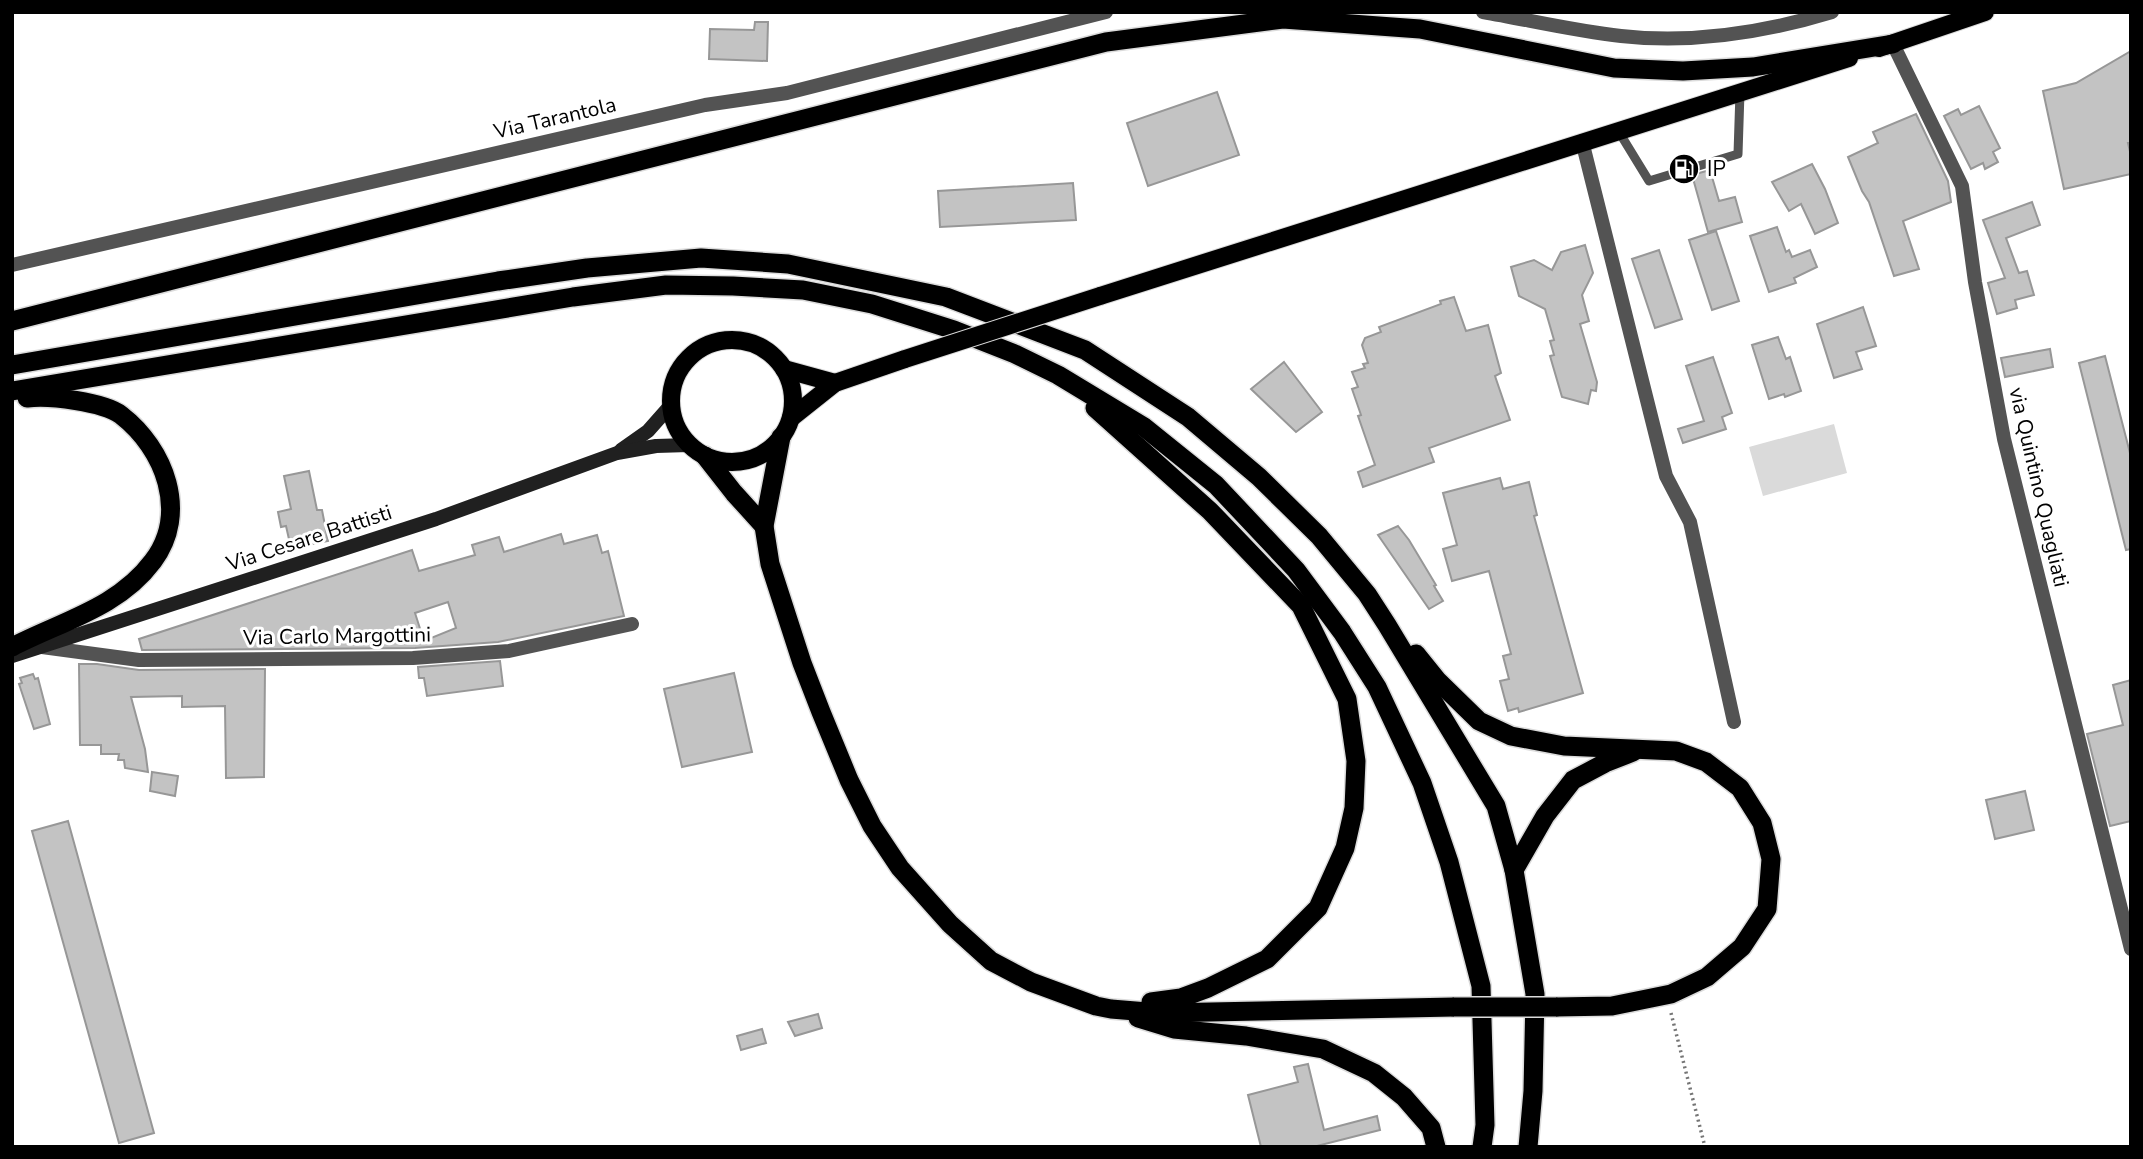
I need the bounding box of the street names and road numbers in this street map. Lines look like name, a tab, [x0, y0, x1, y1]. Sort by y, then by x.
street label: Via Tarantola	[490, 90, 619, 146]
street label: via Quintino Quagliati	[2002, 385, 2076, 589]
street label: Via Cesare Battisti	[222, 498, 395, 578]
street label: Via Carlo Margottini	[242, 620, 431, 652]

